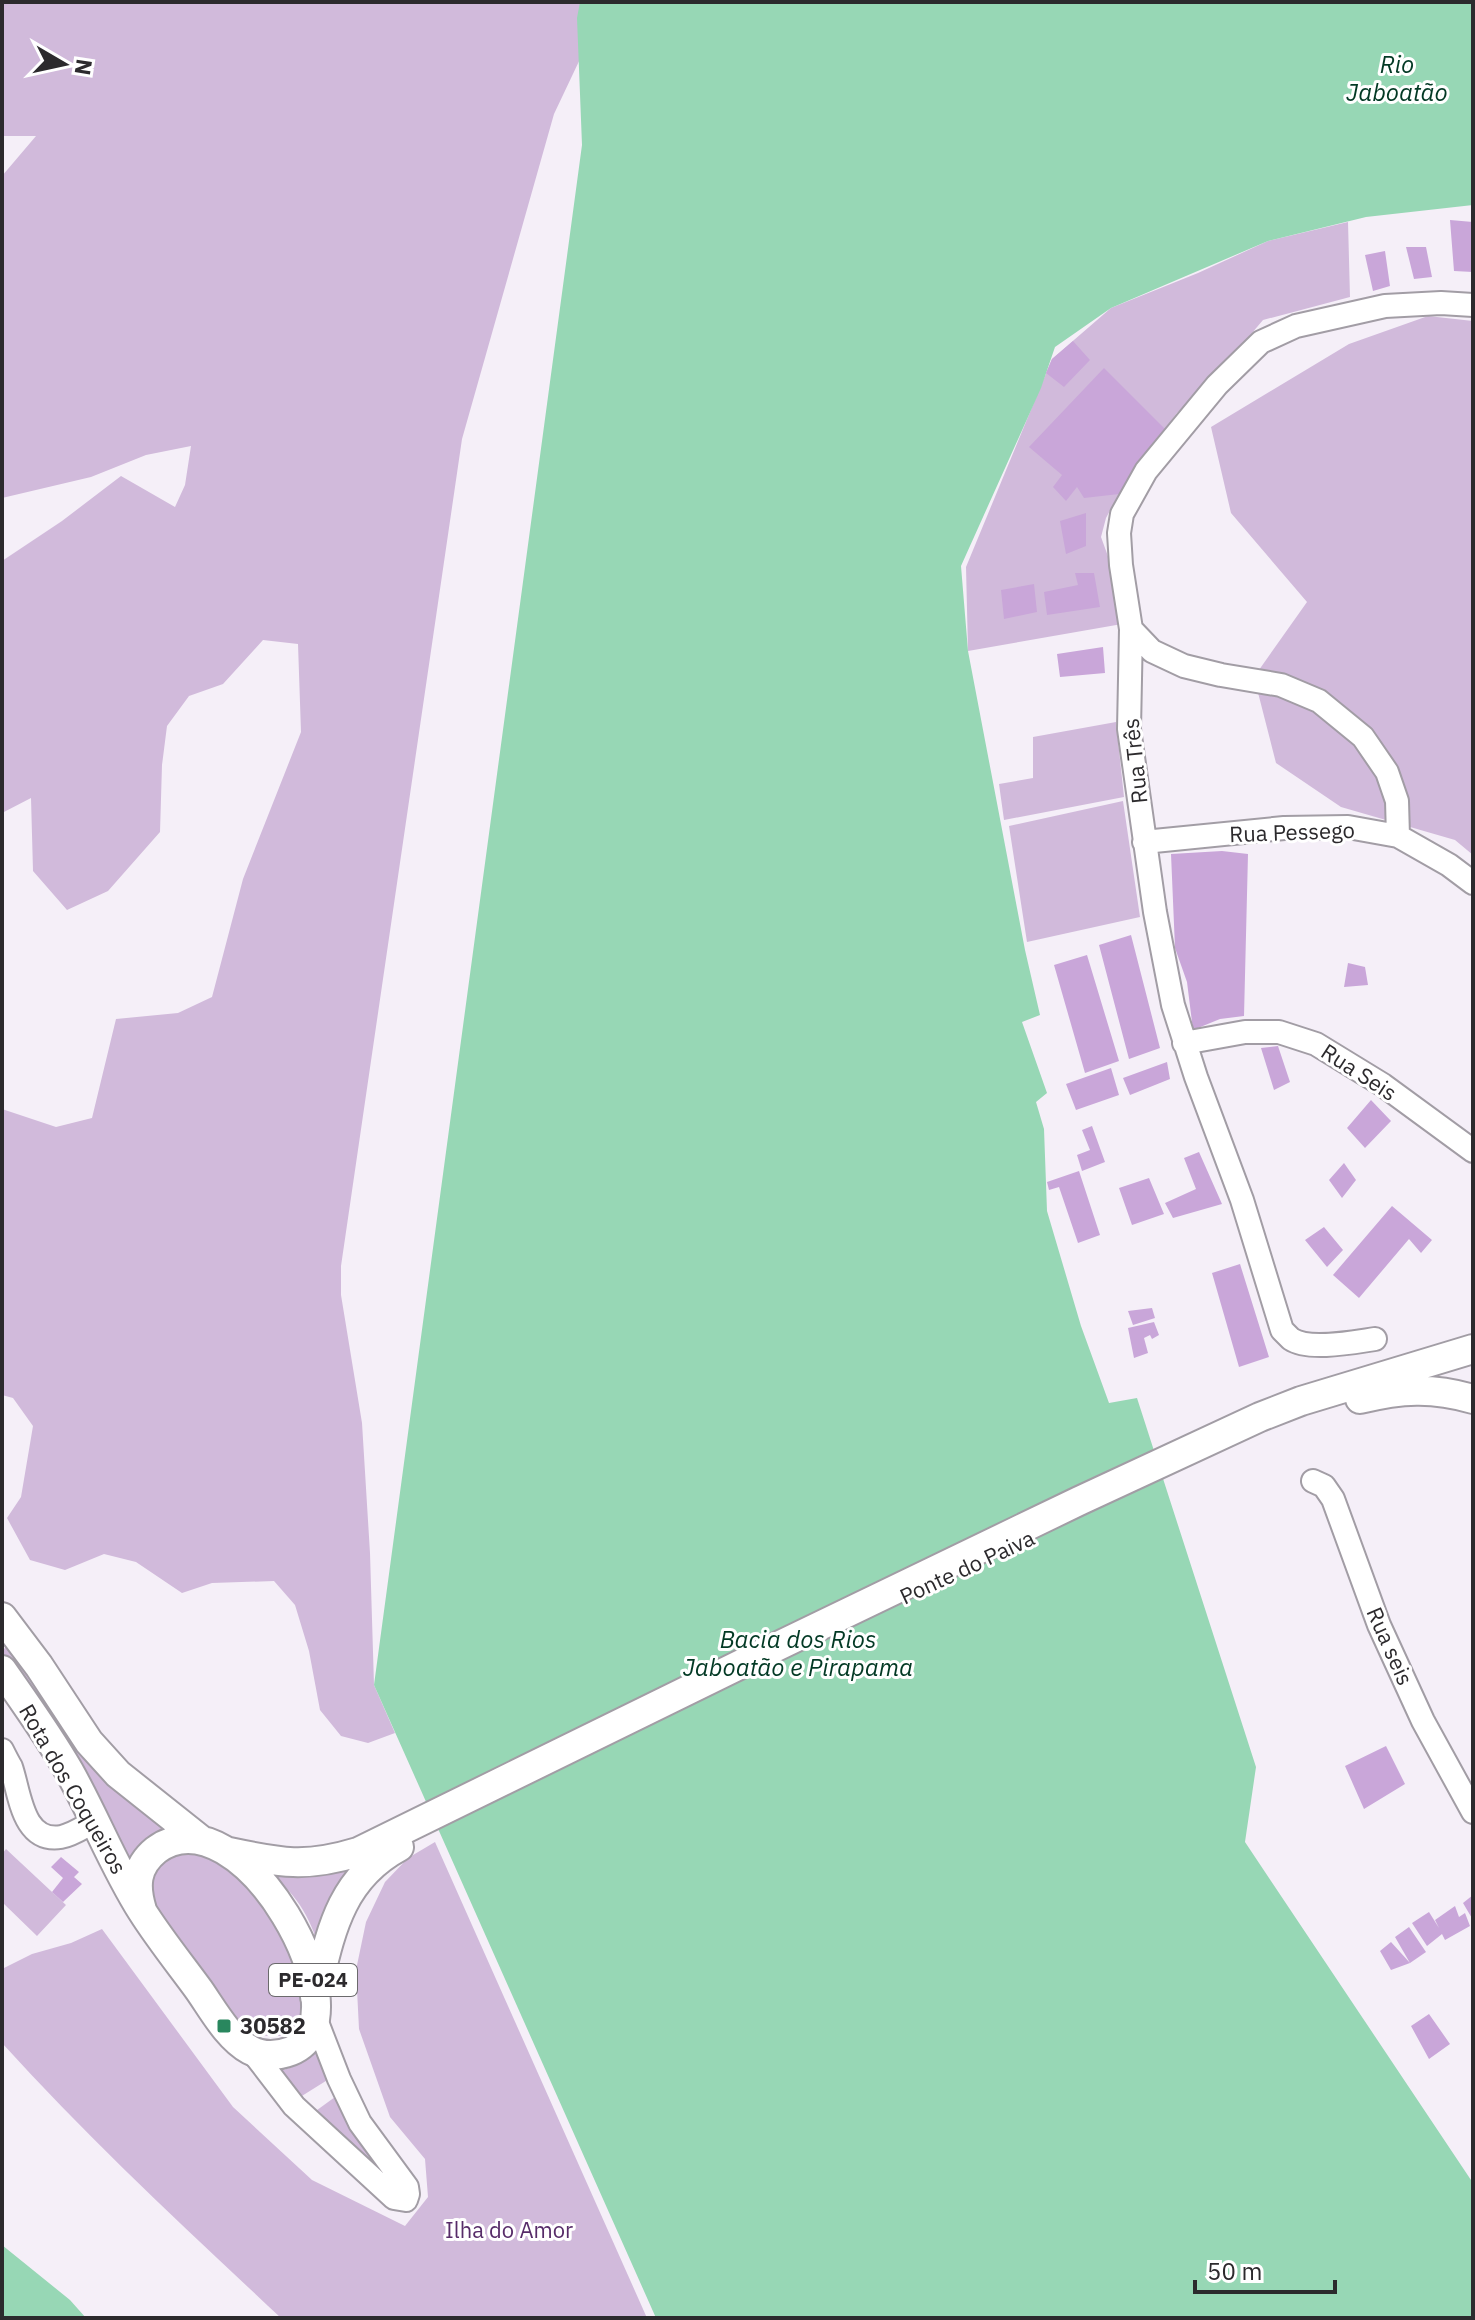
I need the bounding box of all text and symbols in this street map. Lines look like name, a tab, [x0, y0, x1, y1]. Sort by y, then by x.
north arrow	[24, 24, 104, 104]
water label: Rio Jaboatão	[1346, 48, 1448, 108]
text: N	[69, 57, 100, 77]
street label: Rua Três	[1116, 717, 1153, 805]
street label: Rua Pessego	[1229, 815, 1355, 848]
street label: Rua Seis	[1316, 1036, 1403, 1107]
street label: Ponte do Paiva	[895, 1523, 1039, 1610]
street label: Rua seis	[1360, 1602, 1420, 1689]
water label: Bacia dos Rios Jaboatão e Pirapama	[683, 1623, 913, 1683]
street label: Rota dos Coqueiros	[13, 1699, 134, 1879]
road number: PE-024	[269, 1964, 357, 1996]
place label: 30582	[240, 2011, 306, 2040]
marker: 30582	[215, 2017, 233, 2035]
park label: Ilha do Amor	[445, 2215, 573, 2244]
scale bar	[1195, 2244, 1335, 2294]
text: 50 m	[1207, 2255, 1262, 2287]

